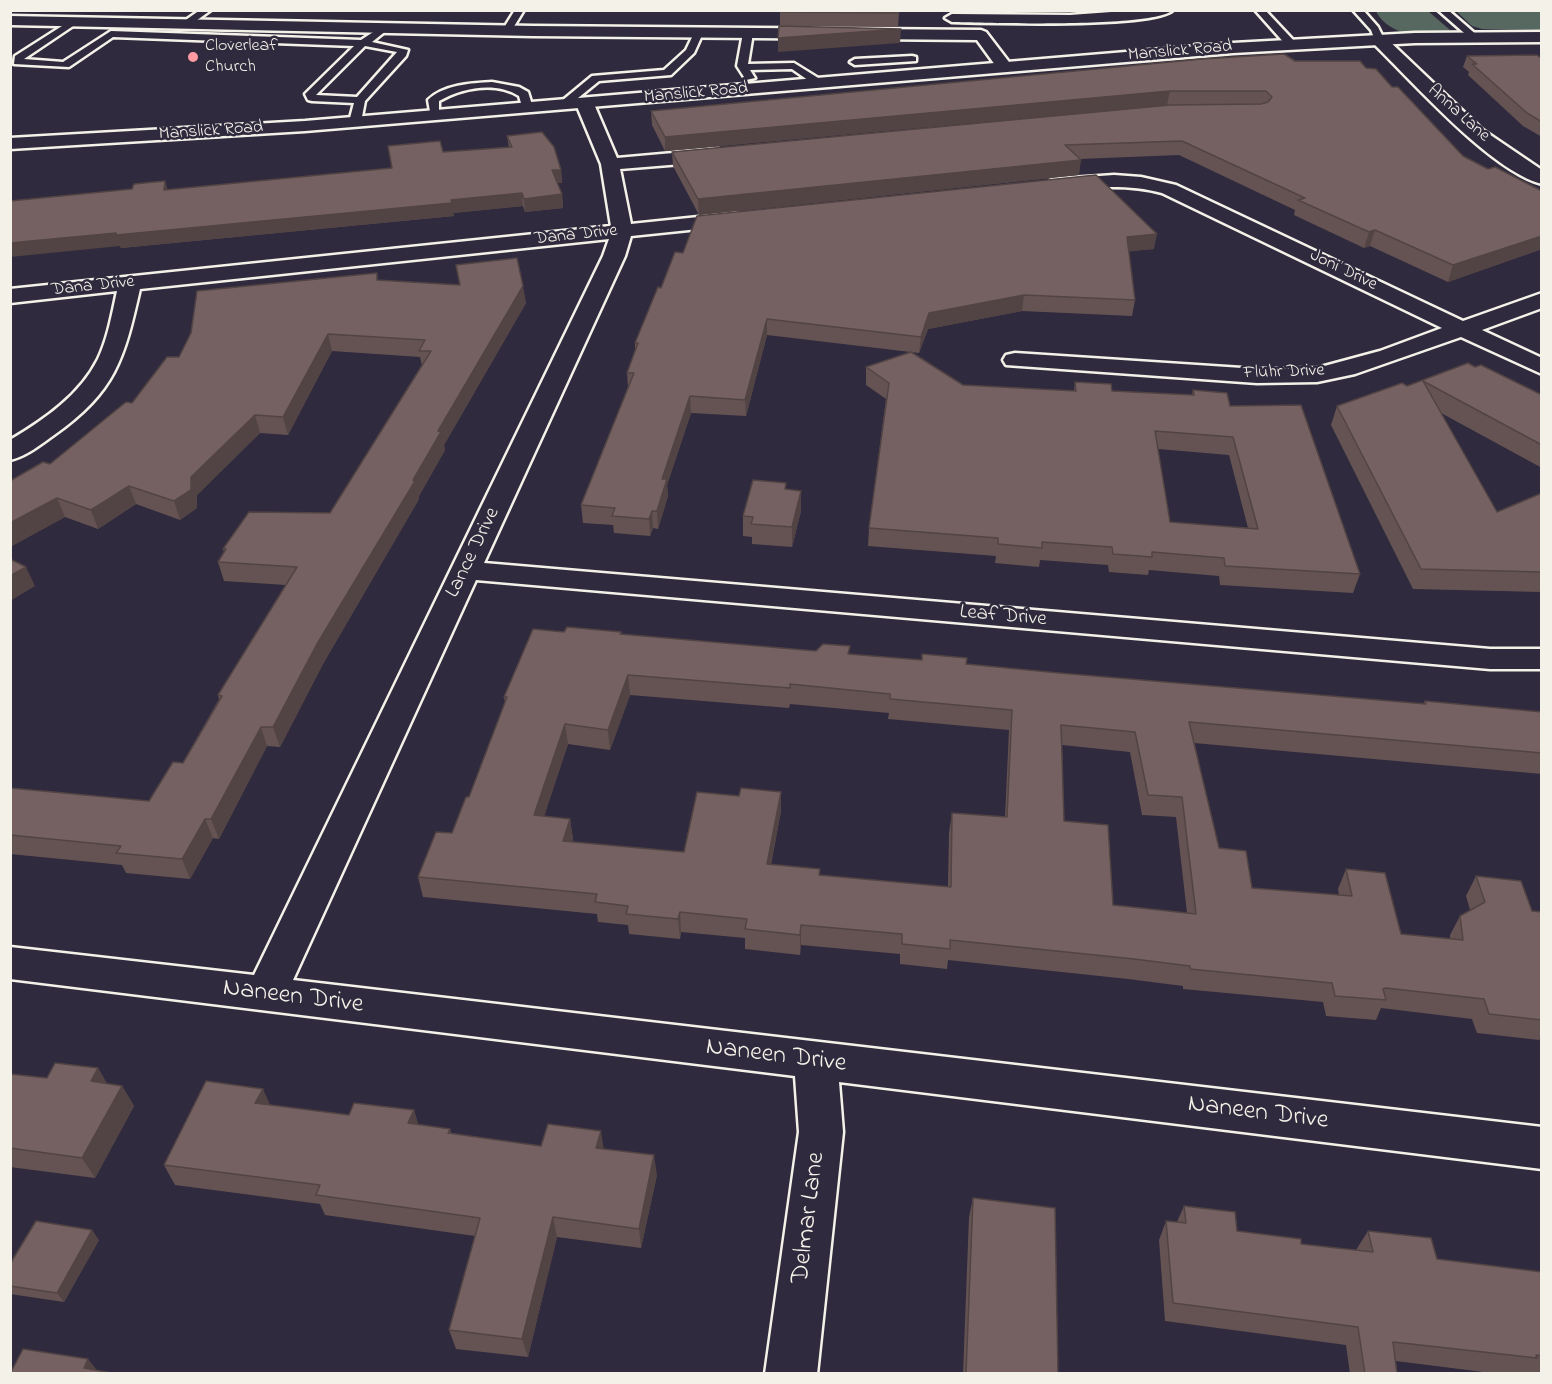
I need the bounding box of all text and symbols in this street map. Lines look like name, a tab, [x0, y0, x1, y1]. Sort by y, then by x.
place label: Cloverleaf Church	[205, 36, 278, 78]
street label: Manslick Road	[1127, 37, 1233, 67]
marker: Cloverleaf Church	[186, 50, 200, 64]
street label: Manslick Road	[643, 79, 749, 109]
street label: Anna Lane	[1422, 80, 1494, 148]
street label: Manslick Road	[158, 118, 264, 146]
street label: Dana Drive	[533, 221, 619, 251]
street label: Joni Drive	[1306, 245, 1380, 297]
street label: Dana Drive	[50, 272, 136, 302]
street label: Fluhr Drive	[1243, 361, 1325, 385]
street label: Lance Drive	[441, 504, 507, 602]
street label: Leaf Drive	[958, 601, 1048, 633]
street label: Naneen Drive	[221, 974, 365, 1022]
street label: Naneen Drive	[704, 1033, 848, 1081]
street label: Naneen Drive	[1186, 1090, 1330, 1138]
street label: Delmar Lane	[786, 1151, 834, 1285]

